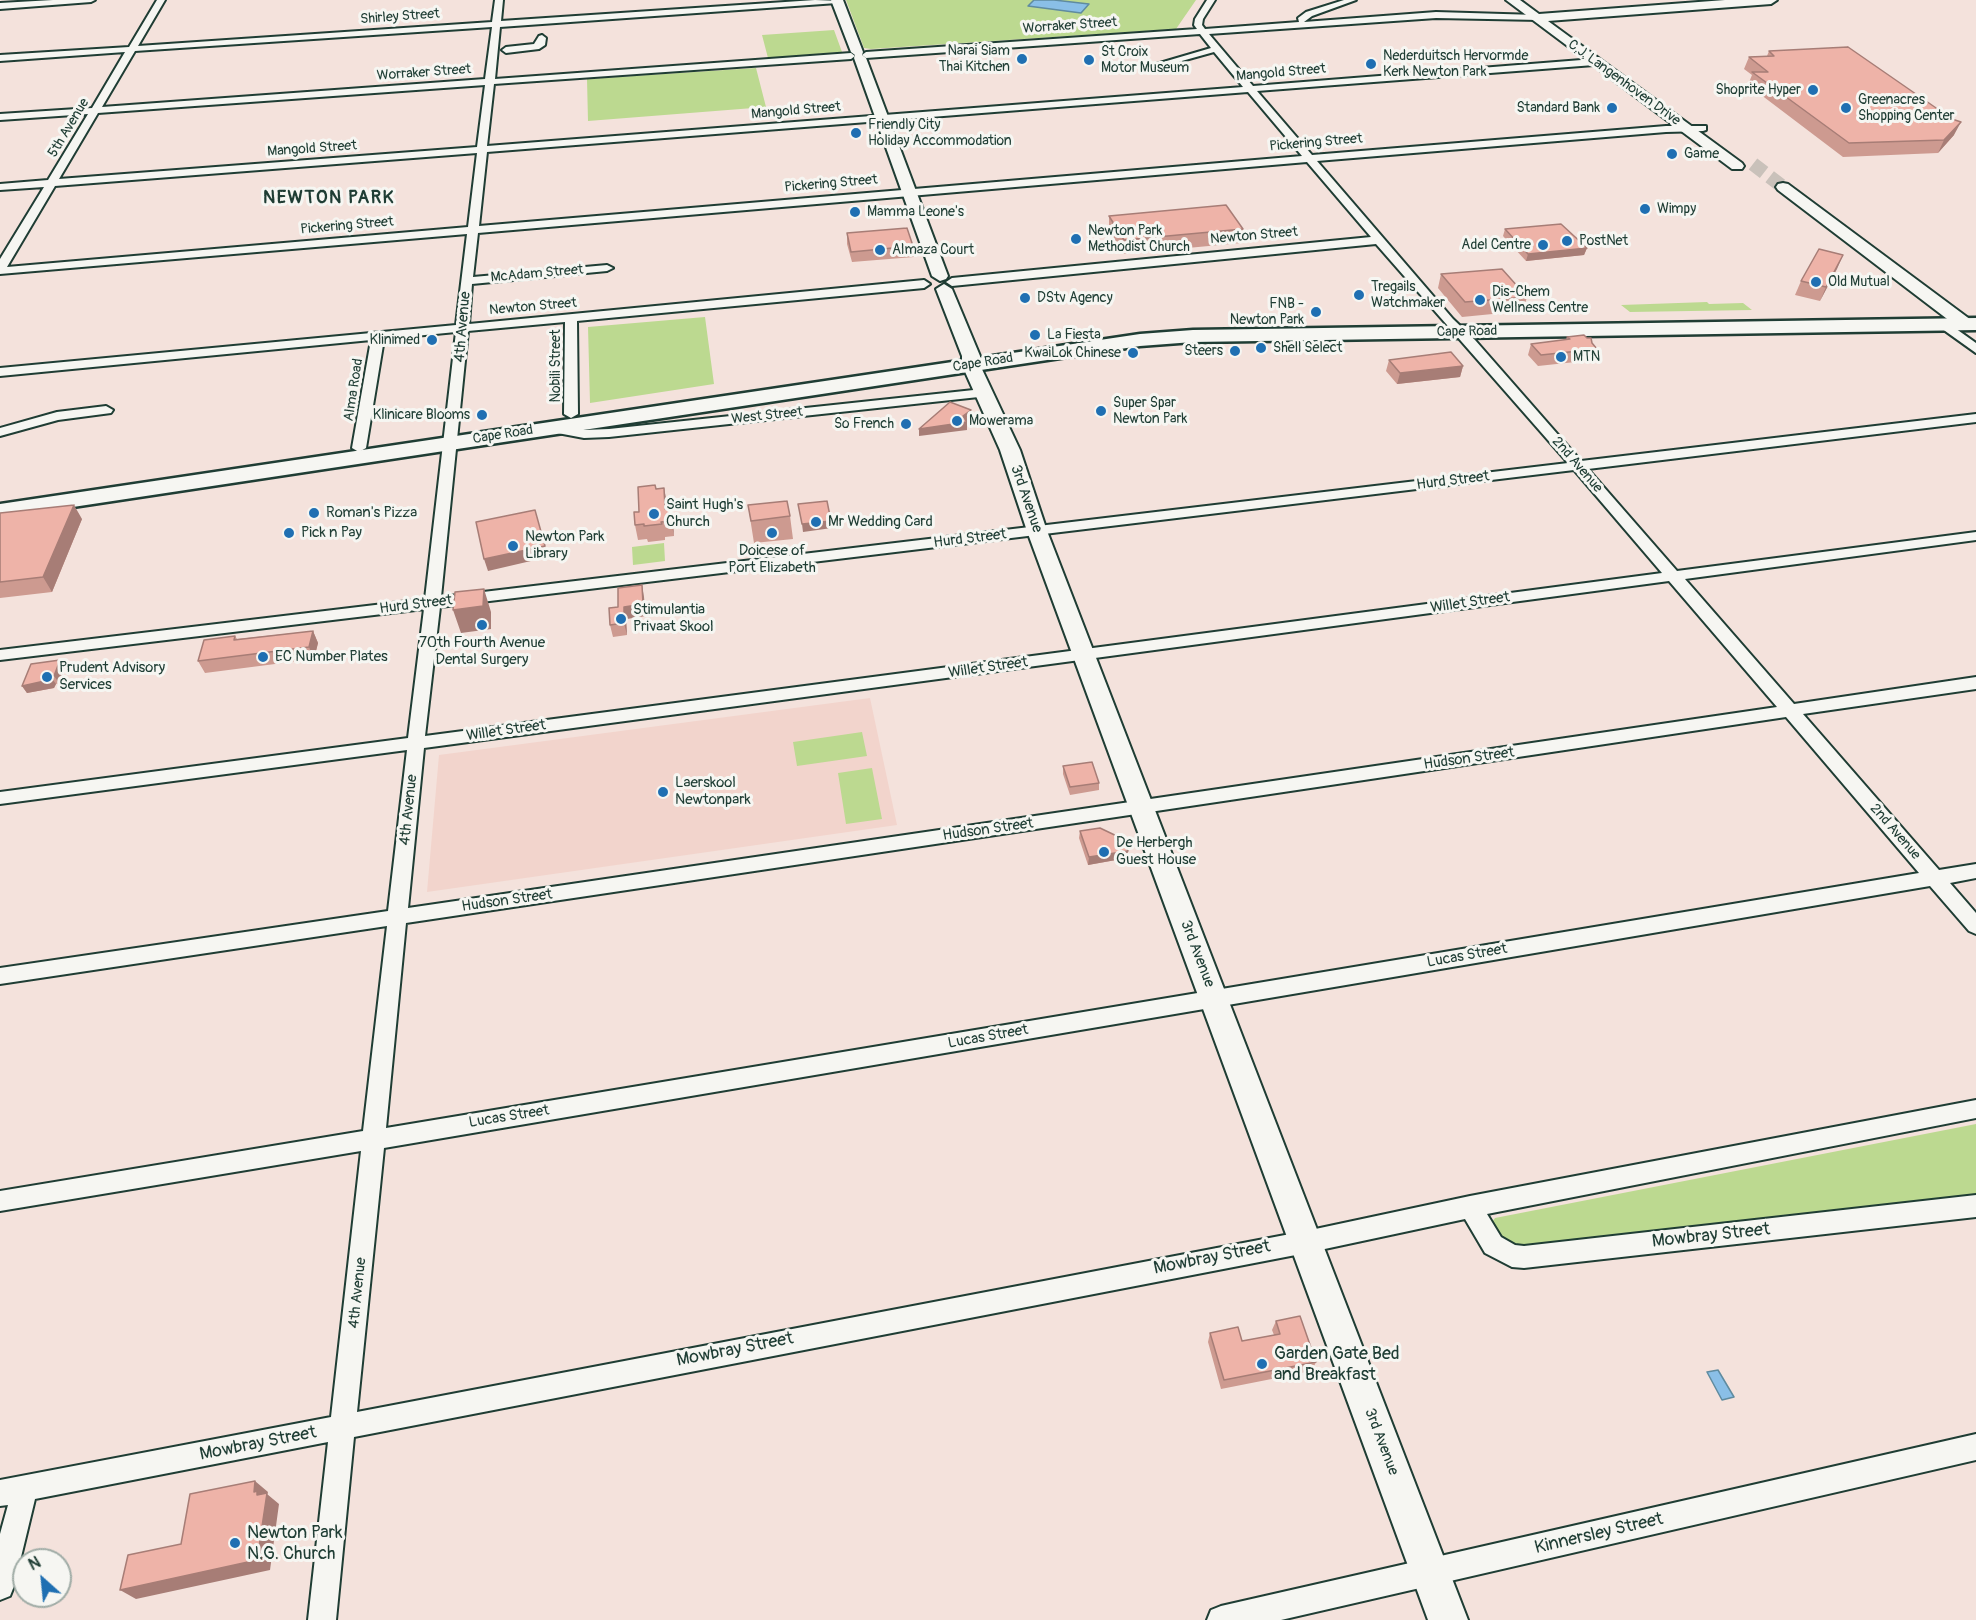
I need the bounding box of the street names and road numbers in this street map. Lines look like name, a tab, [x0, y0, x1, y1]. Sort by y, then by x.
street label: Shirley Street	[360, 6, 440, 28]
street label: Worraker Street	[1022, 14, 1118, 38]
street label: C.J. Langenhoven Drive	[1564, 36, 1684, 130]
street label: Worraker Street	[376, 61, 472, 85]
street label: Mangold Street	[1236, 61, 1326, 85]
street label: 5th Avenue	[45, 95, 93, 161]
street label: Mangold Street	[751, 99, 841, 123]
street label: Pickering Street	[1269, 131, 1363, 155]
street label: Mangold Street	[267, 137, 357, 161]
street label: Pickering Street	[784, 172, 878, 196]
street label: Pickering Street	[300, 214, 394, 238]
street label: Newton Street	[1210, 224, 1298, 248]
street label: McAdam Street	[490, 262, 584, 286]
street label: 4th Avenue	[451, 291, 475, 363]
street label: Newton Street	[489, 295, 577, 319]
street label: Cape Road	[1437, 323, 1497, 341]
street label: Nobili Street	[548, 329, 564, 403]
street label: Cape Road	[952, 350, 1014, 376]
street label: Alma Road	[341, 357, 367, 423]
street label: West Street	[730, 404, 804, 428]
street label: Cape Road	[472, 422, 534, 448]
street label: 2nd Avenue	[1548, 434, 1606, 496]
street label: 3rd Avenue	[1006, 463, 1046, 535]
street label: Hurd Street	[1415, 468, 1491, 494]
street label: Hurd Street	[932, 526, 1008, 552]
street label: Willet Street	[1429, 589, 1511, 617]
street label: Hurd Street	[378, 592, 454, 618]
street label: Willet Street	[947, 654, 1029, 682]
street label: Willet Street	[465, 717, 547, 745]
street label: Hudson Street	[1422, 744, 1516, 774]
street label: 4th Avenue	[396, 774, 422, 846]
street label: 2nd Avenue	[1866, 801, 1924, 863]
street label: Hudson Street	[941, 815, 1035, 845]
street label: Hudson Street	[460, 886, 554, 916]
street label: 3rd Avenue	[1176, 918, 1218, 990]
street label: Lucas Street	[1425, 940, 1509, 972]
street label: Lucas Street	[946, 1021, 1030, 1053]
street label: Lucas Street	[467, 1102, 551, 1132]
street label: Mowbray Street	[1651, 1219, 1771, 1253]
street label: Mowbray Street	[1152, 1236, 1272, 1280]
street label: 4th Avenue	[345, 1257, 371, 1329]
street label: Mowbray Street	[675, 1328, 795, 1372]
street label: 3rd Avenue	[1360, 1406, 1402, 1478]
street label: Mowbray Street	[198, 1422, 318, 1466]
street label: Kinnersley Street	[1533, 1509, 1665, 1559]

